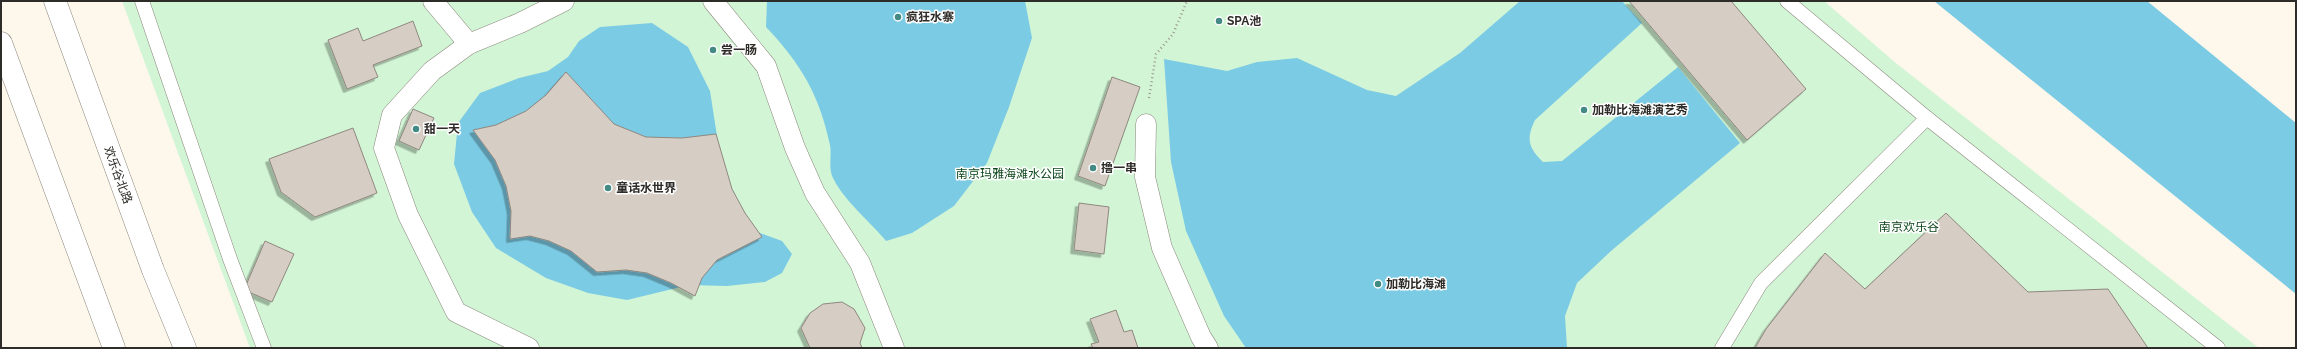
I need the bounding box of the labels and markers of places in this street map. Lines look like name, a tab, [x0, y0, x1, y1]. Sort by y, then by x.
place label: 疯狂水寨	[906, 10, 954, 24]
marker: 疯狂水寨	[893, 12, 903, 22]
place label: SPA池	[1227, 14, 1261, 28]
marker: SPA池	[1214, 16, 1224, 26]
place label: 尝一肠	[721, 43, 757, 57]
marker: 尝一肠	[708, 45, 718, 55]
place label: 加勒比海滩演艺秀	[1592, 103, 1688, 117]
marker: 加勒比海滩演艺秀	[1579, 105, 1589, 115]
place label: 甜一天	[424, 122, 460, 136]
marker: 甜一天	[411, 124, 421, 134]
place label: 撸一串	[1101, 161, 1137, 175]
marker: 撸一串	[1088, 163, 1098, 173]
place label: 童话水世界	[616, 181, 676, 195]
marker: 童话水世界	[603, 183, 613, 193]
place label: 加勒比海滩	[1386, 277, 1446, 291]
marker: 加勒比海滩	[1373, 279, 1383, 289]

